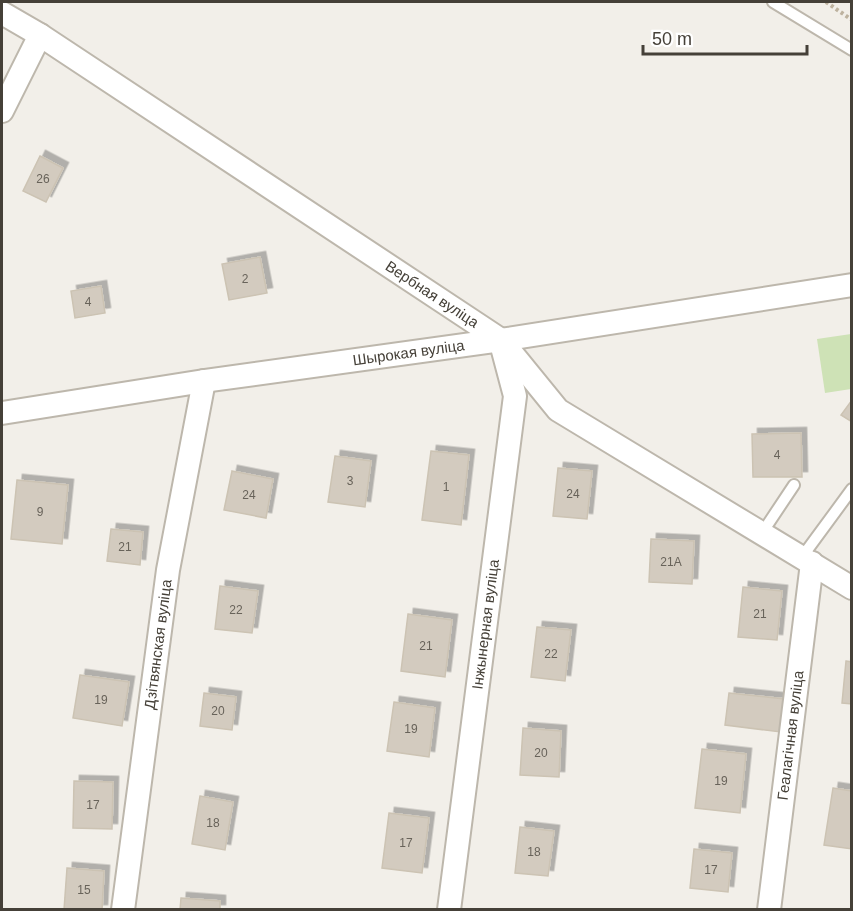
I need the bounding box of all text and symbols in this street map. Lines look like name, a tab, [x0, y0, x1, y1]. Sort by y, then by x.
scale bar	[643, 18, 806, 56]
text: 50 m	[652, 29, 692, 49]
house number: 26	[36, 172, 50, 186]
street label: Вербная вуліца	[383, 257, 483, 331]
house number: 2	[242, 272, 249, 286]
house number: 4	[85, 295, 92, 309]
street label: Шырокая вуліца	[352, 336, 466, 368]
house number: 4	[774, 448, 781, 462]
house number: 3	[347, 474, 354, 488]
house number: 1	[443, 480, 450, 494]
house number: 24	[566, 487, 580, 501]
house number: 24	[242, 488, 256, 502]
house number: 9	[37, 505, 44, 519]
house number: 21	[118, 540, 132, 554]
house number: 21А	[660, 555, 682, 569]
street label: Інжынерная вуліца	[468, 558, 502, 690]
street label: Дзітвянская вуліца	[141, 578, 175, 710]
house number: 22	[229, 603, 243, 617]
house number: 21	[753, 607, 767, 621]
house number: 21	[419, 639, 433, 653]
house number: 22	[544, 647, 558, 661]
street label: Геалагічная вуліца	[774, 669, 807, 801]
house number: 19	[94, 693, 108, 707]
house number: 20	[211, 704, 225, 718]
house number: 19	[404, 722, 418, 736]
house number: 20	[534, 746, 548, 760]
house number: 19	[714, 774, 728, 788]
house number: 17	[86, 798, 100, 812]
house number: 18	[206, 816, 220, 830]
house number: 17	[399, 836, 413, 850]
house number: 18	[527, 845, 541, 859]
house number: 17	[704, 863, 718, 877]
house number: 15	[77, 883, 91, 897]

